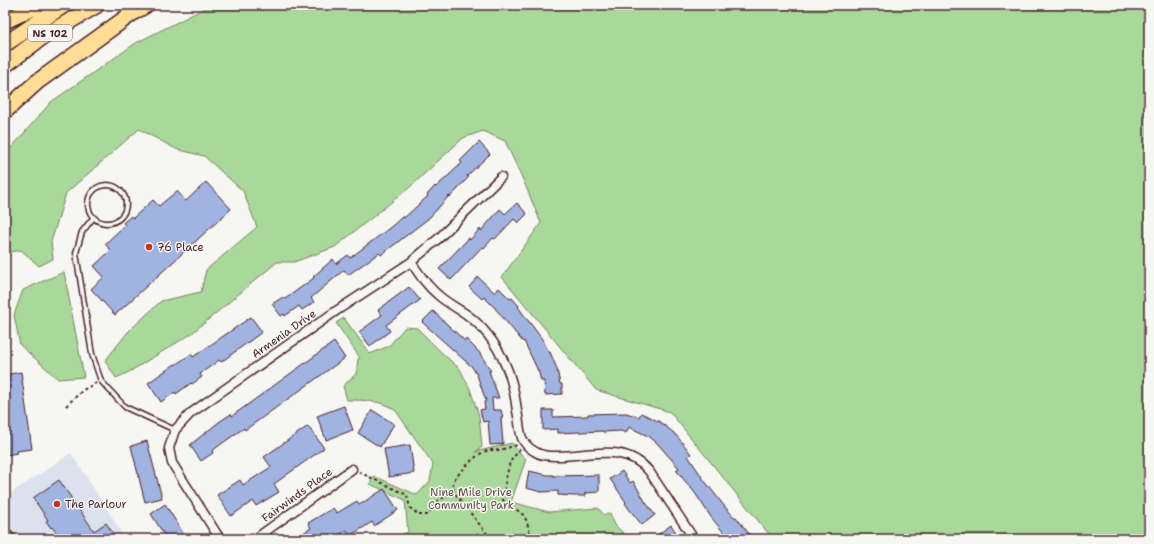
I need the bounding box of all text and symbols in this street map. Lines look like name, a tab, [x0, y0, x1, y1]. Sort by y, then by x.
road number: NS 102	[28, 25, 72, 41]
place label: 76 Place	[157, 240, 204, 255]
marker: 76 Place	[144, 242, 154, 252]
street label: Armenia Drive	[249, 306, 319, 362]
street label: Fairwinds Place	[259, 464, 335, 526]
park label: Nine Mile Drive Community Park	[428, 485, 514, 513]
place label: The Parlour	[65, 497, 127, 512]
marker: The Parlour	[52, 499, 62, 509]

